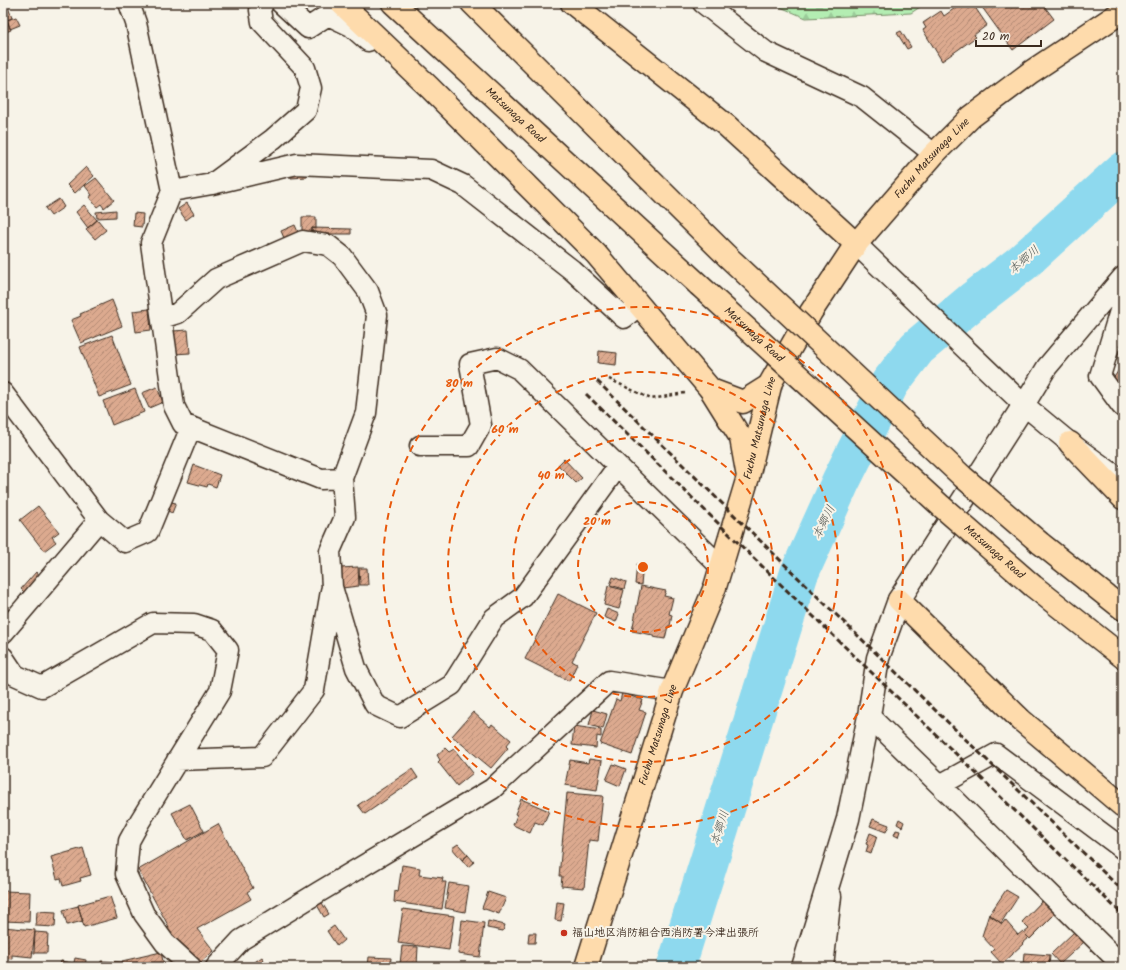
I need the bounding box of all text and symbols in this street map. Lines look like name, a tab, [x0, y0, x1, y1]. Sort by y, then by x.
scale bar	[976, 22, 1041, 48]
text: 20 m	[982, 27, 1010, 46]
street label: Matsunaga Road	[481, 83, 550, 148]
street label: Fuchu Matsunaga Line	[890, 114, 974, 203]
water label: 本郷川	[1004, 241, 1044, 279]
street label: Matsunaga Road	[719, 303, 788, 368]
street label: Fuchu Matsunaga Line	[739, 373, 781, 481]
text: 80 m	[445, 374, 473, 393]
text: 60 m	[491, 420, 519, 439]
text: 40 m	[537, 466, 565, 485]
water label: 本郷川	[808, 502, 840, 542]
text: 20 m	[583, 512, 611, 531]
street label: Matsunaga Road	[959, 520, 1029, 584]
centre of rings	[636, 560, 650, 574]
street label: Fuchu Matsunaga Line	[634, 682, 683, 788]
water label: 本郷川	[706, 808, 734, 848]
place label: 福山地区消防組合西消防署今津出張所	[572, 924, 759, 942]
marker: 福山地区消防組合西消防署今津出張所	[559, 928, 569, 938]

